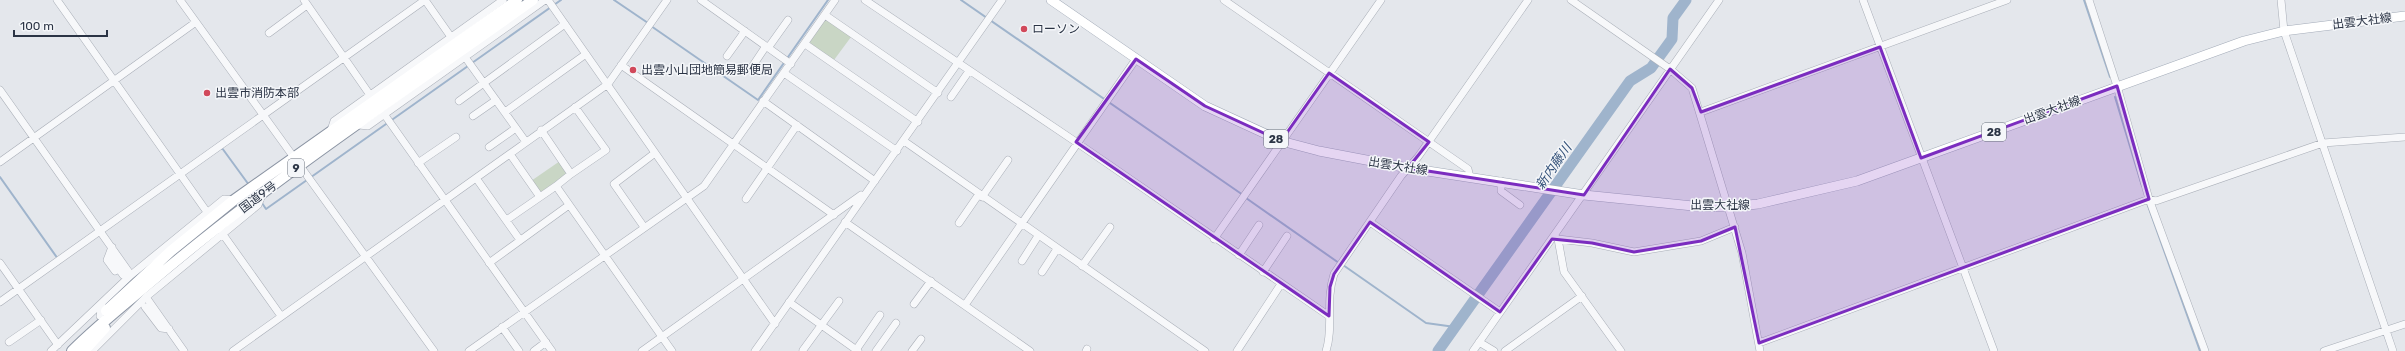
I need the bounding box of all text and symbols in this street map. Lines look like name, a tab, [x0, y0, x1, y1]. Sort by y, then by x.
street label: 出雲大社線	[2331, 10, 2393, 32]
scale bar	[14, 12, 107, 38]
text: 100 m	[20, 19, 54, 33]
place label: ローソン	[1032, 22, 1080, 36]
marker: ローソン	[1019, 24, 1029, 34]
place label: 出雲小山団地簡易郵便局	[641, 63, 773, 77]
marker: 出雲小山団地簡易郵便局	[628, 65, 638, 75]
place label: 出雲市消防本部	[215, 86, 299, 100]
marker: 出雲市消防本部	[202, 88, 212, 98]
street label: 出雲大社線	[2021, 93, 2083, 127]
road number: 28	[1982, 123, 2006, 141]
road number: 28	[1264, 130, 1288, 148]
water label: 新内藤川	[1532, 139, 1576, 192]
street label: 出雲大社線	[1367, 154, 1429, 178]
road number: 9	[288, 159, 304, 177]
street label: 国道9号	[237, 178, 279, 216]
street label: 出雲大社線	[1690, 198, 1750, 212]

